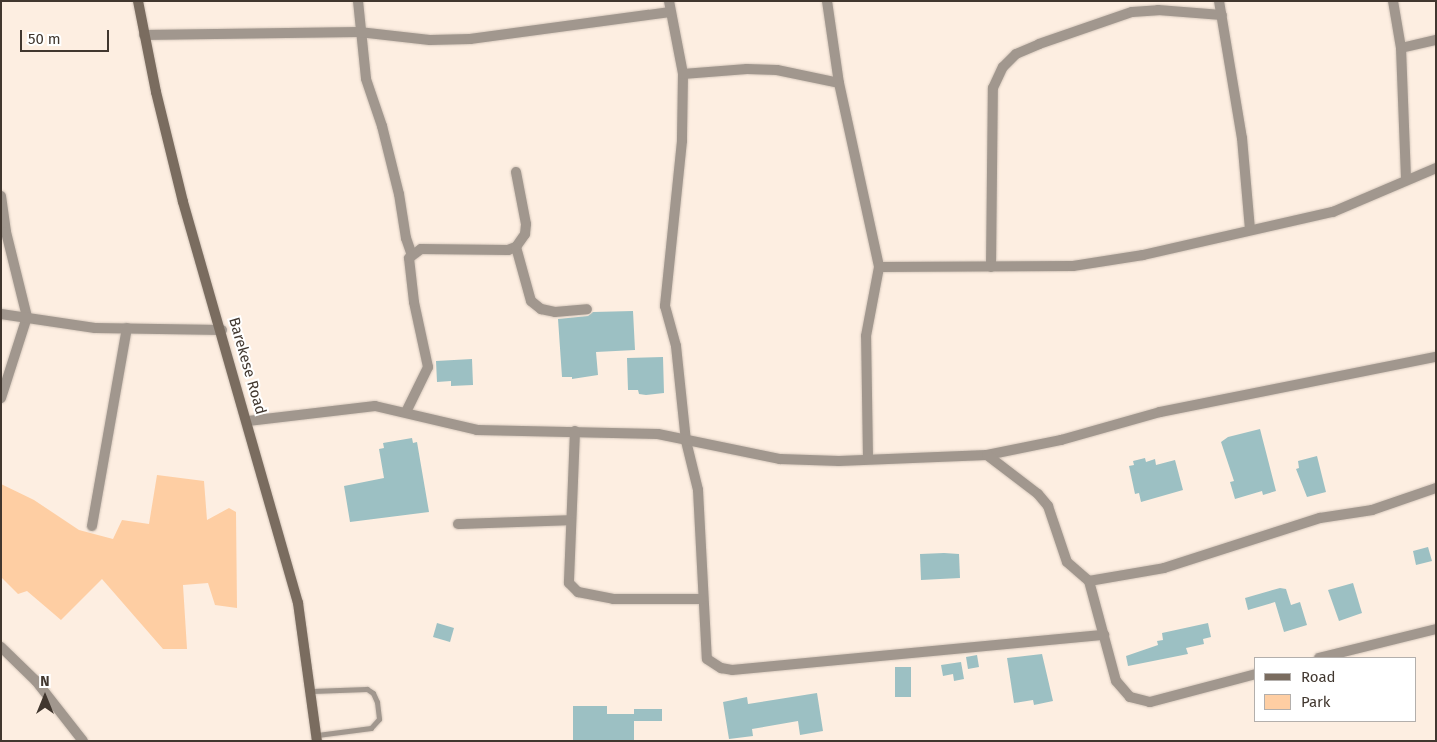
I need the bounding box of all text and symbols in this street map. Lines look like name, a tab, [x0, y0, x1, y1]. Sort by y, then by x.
scale bar	[22, 20, 111, 52]
text: 50 m	[28, 30, 61, 48]
street label: Barekese Road	[225, 315, 269, 417]
legend	[1254, 657, 1417, 722]
text: Road	[1301, 668, 1336, 686]
north arrow	[20, 672, 70, 722]
text: N	[40, 673, 50, 690]
text: Park	[1301, 693, 1331, 711]

